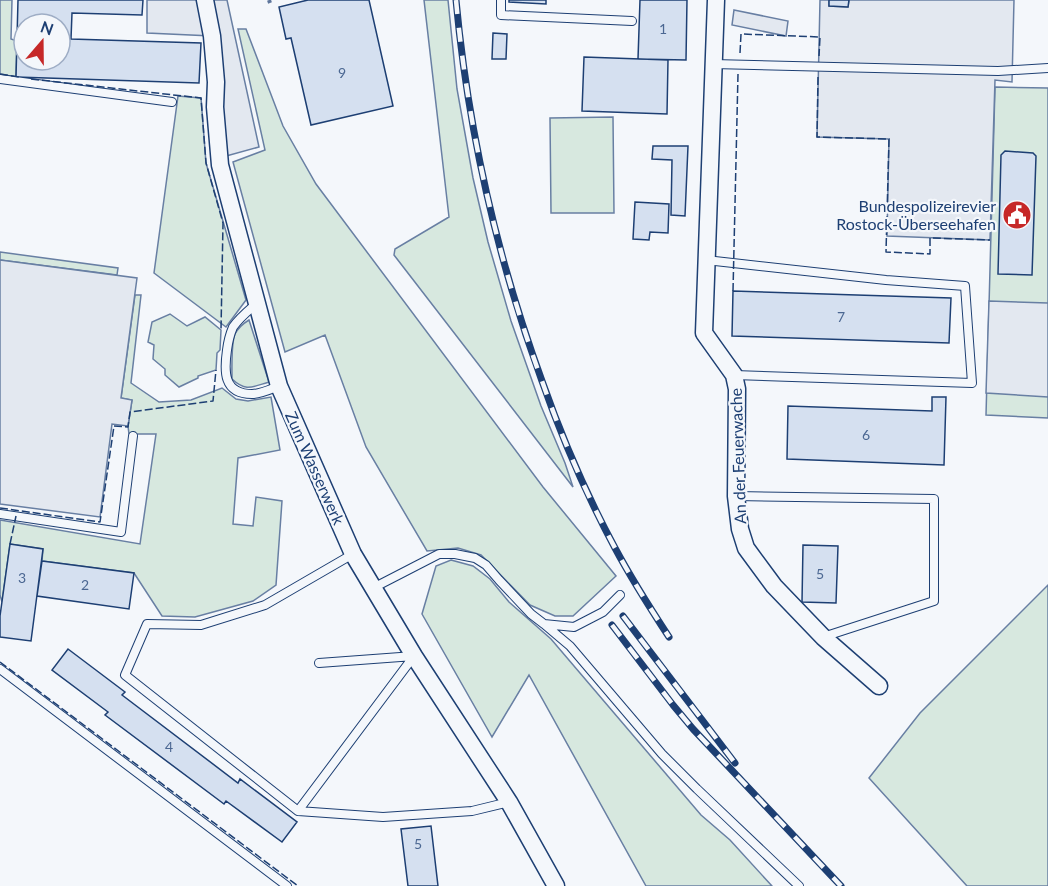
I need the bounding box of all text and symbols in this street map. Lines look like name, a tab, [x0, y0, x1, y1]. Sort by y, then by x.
north arrow	[12, 12, 72, 72]
text: N	[38, 16, 56, 38]
house number: 1	[659, 20, 667, 37]
house number: 9	[338, 64, 346, 81]
place label: Bundespolizeirevier Rostock-Überseehafen	[836, 196, 996, 233]
public building icon: Bundespolizeirevier Rostock-Überseehafen	[1001, 199, 1033, 231]
house number: 7	[837, 308, 845, 325]
street label: An der Feuerwache	[726, 388, 749, 524]
street label: Zum Wasserwerk	[282, 408, 349, 528]
house number: 6	[862, 426, 870, 443]
house number: 5	[816, 565, 824, 582]
house number: 3	[18, 569, 26, 586]
house number: 2	[81, 576, 89, 593]
house number: 4	[165, 738, 173, 755]
house number: 5	[414, 835, 422, 852]

